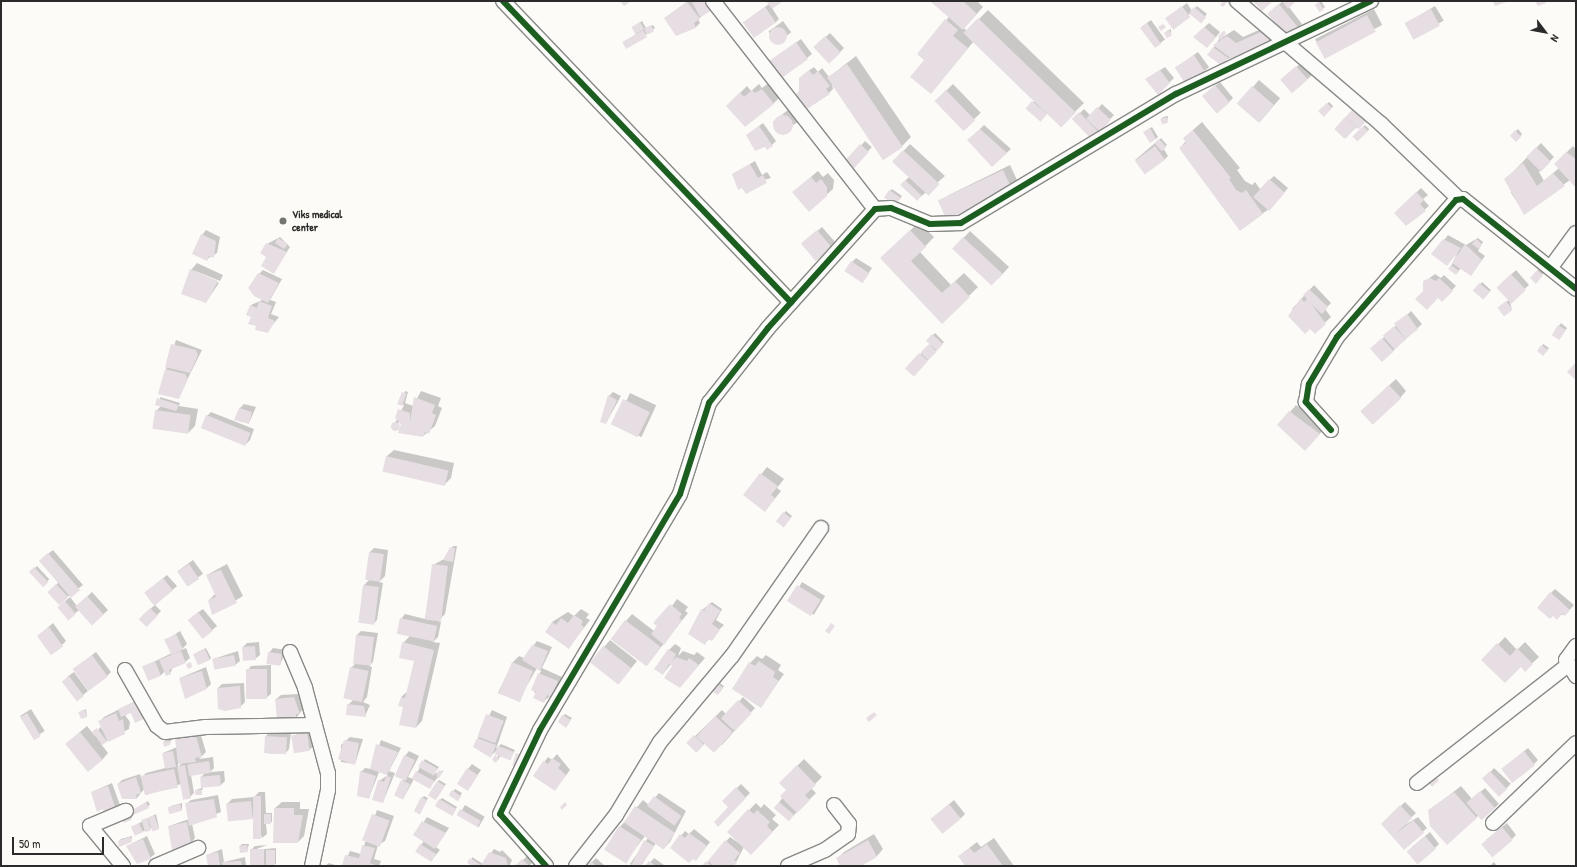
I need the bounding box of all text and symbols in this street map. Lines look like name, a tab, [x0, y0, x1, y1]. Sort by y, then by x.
north arrow	[1525, 12, 1565, 52]
text: N	[1548, 32, 1563, 45]
place label: Viks medical center	[292, 208, 342, 234]
marker: Viks medical center	[277, 215, 289, 227]
scale bar	[14, 829, 106, 855]
text: 50 m	[19, 835, 40, 852]

